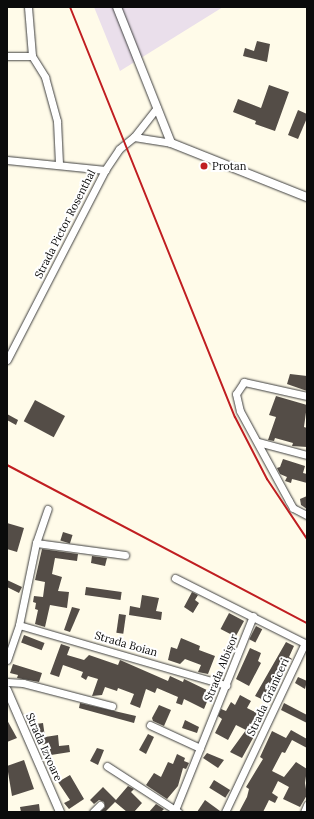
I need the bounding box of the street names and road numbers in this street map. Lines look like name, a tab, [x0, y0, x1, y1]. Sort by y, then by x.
street label: Strada Pictor Rosenthal	[32, 167, 98, 281]
street label: Strada Boian	[93, 629, 159, 659]
street label: Strada Albișor	[201, 632, 241, 704]
street label: Strada Grăniceri	[244, 656, 292, 738]
street label: Strada Izvoare	[23, 711, 65, 783]

